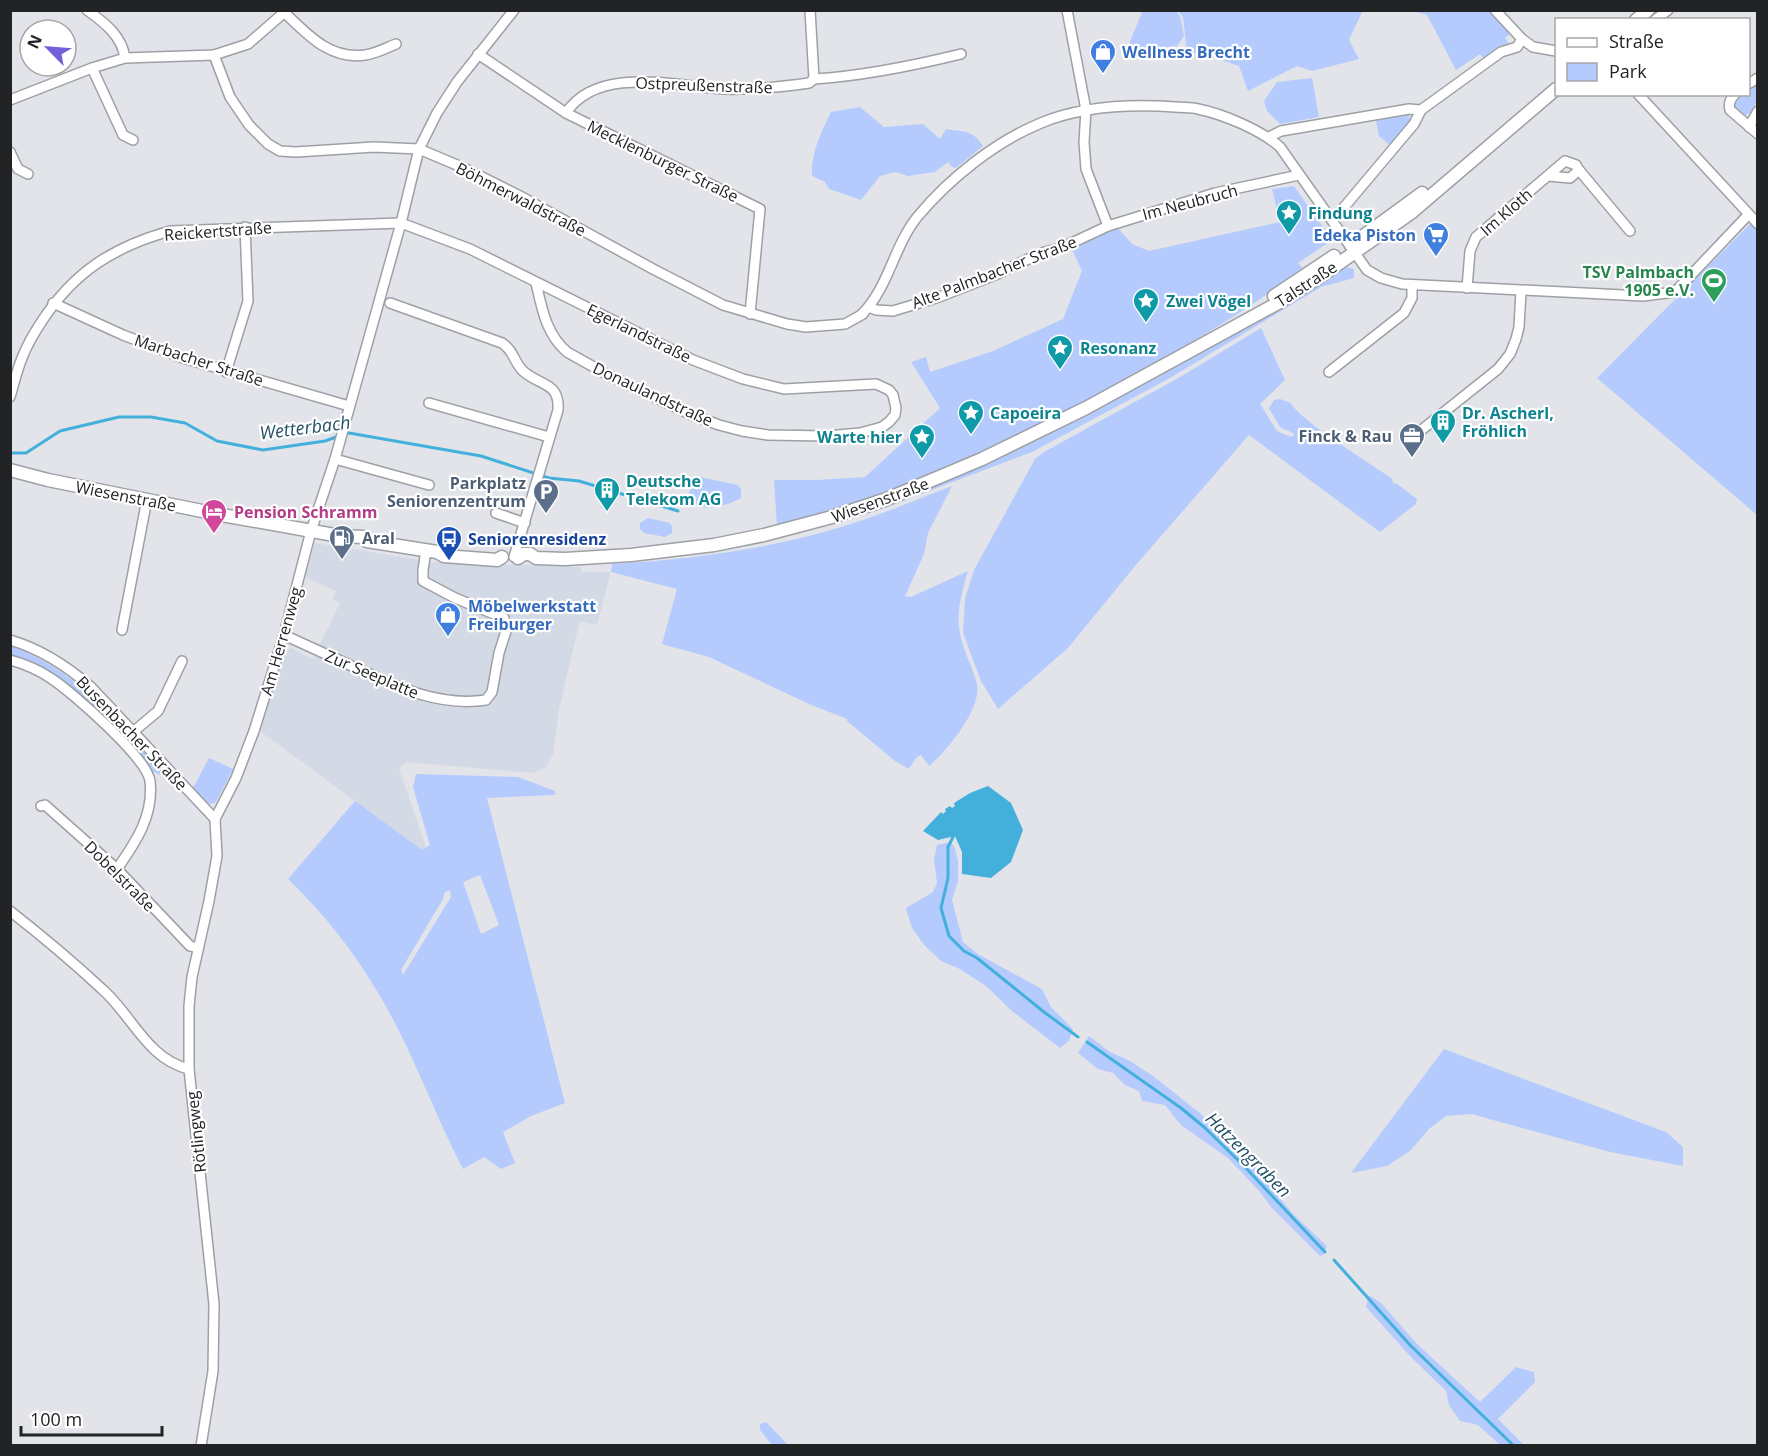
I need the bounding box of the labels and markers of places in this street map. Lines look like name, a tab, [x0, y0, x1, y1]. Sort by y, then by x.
shop icon: Wellness Brecht	[1088, 37, 1118, 75]
place label: Wellness Brecht	[1122, 41, 1250, 63]
place icon: Findung	[1274, 198, 1304, 236]
place label: Findung	[1308, 202, 1372, 224]
supermarket icon: Edeka Piston	[1421, 220, 1451, 258]
place label: Edeka Piston	[1313, 224, 1416, 246]
place label: TSV Palmbach 1905 e.V.	[1583, 261, 1694, 301]
sports icon: TSV Palmbach 1905 e.V.	[1699, 266, 1729, 304]
place icon: Zwei Vögel	[1131, 286, 1161, 324]
place label: Zwei Vögel	[1166, 290, 1251, 312]
place icon: Resonanz	[1045, 333, 1075, 371]
place label: Resonanz	[1080, 337, 1157, 359]
place icon: Capoeira	[956, 398, 986, 436]
place label: Capoeira	[990, 402, 1061, 424]
place label: Dr. Ascherl, Fröhlich	[1462, 402, 1554, 442]
building icon: Dr. Ascherl, Fröhlich	[1428, 407, 1458, 445]
office icon: Finck & Rau	[1397, 421, 1427, 459]
place icon: Warte hier	[907, 422, 937, 460]
place label: Finck & Rau	[1299, 425, 1392, 447]
place label: Warte hier	[817, 426, 902, 448]
place label: Deutsche Telekom AG	[626, 470, 721, 510]
place label: Parkplatz Seniorenzentrum	[387, 472, 526, 512]
building icon: Deutsche Telekom AG	[592, 475, 622, 513]
parking icon: Parkplatz Seniorenzentrum	[531, 477, 561, 515]
hotel icon: Pension Schramm	[199, 497, 229, 535]
place label: Pension Schramm	[234, 501, 377, 523]
fuel station icon: Aral	[327, 523, 357, 561]
bus stop icon: Seniorenresidenz	[434, 524, 464, 562]
place label: Aral	[362, 527, 395, 549]
place label: Seniorenresidenz	[468, 528, 606, 550]
place label: Möbelwerkstatt Freiburger	[468, 595, 596, 635]
shop icon: Möbelwerkstatt Freiburger	[433, 600, 463, 638]

